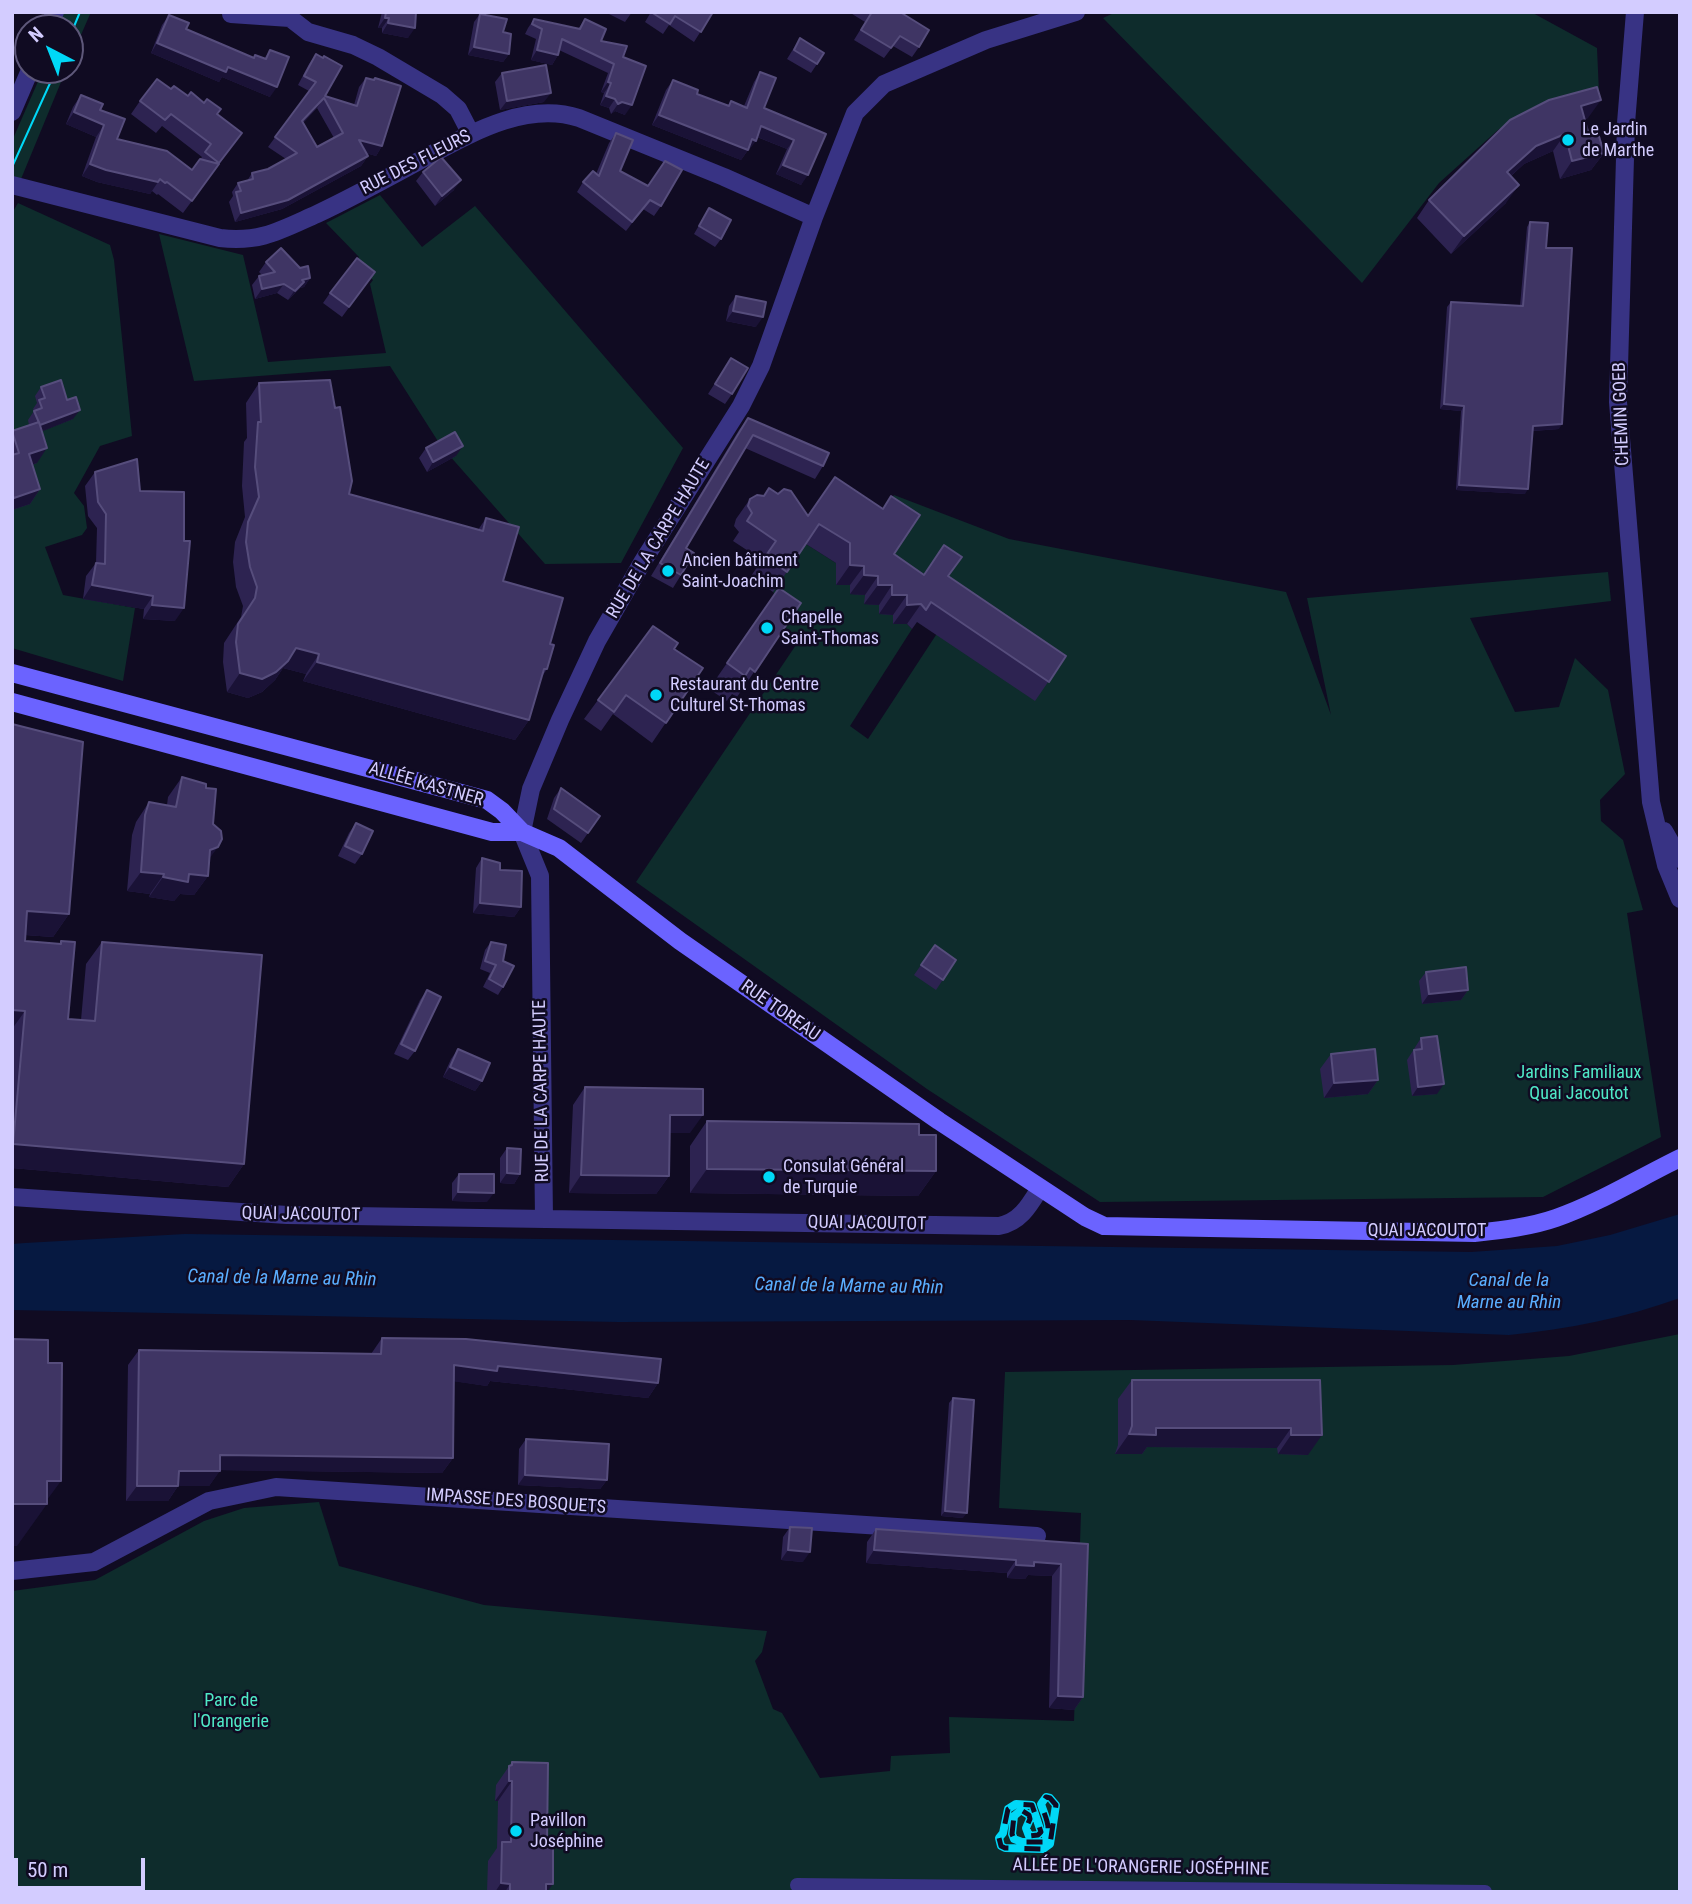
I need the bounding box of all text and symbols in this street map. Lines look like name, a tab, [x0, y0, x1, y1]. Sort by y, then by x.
north arrow	[14, 14, 84, 84]
text: N	[24, 22, 48, 47]
place label: Le Jardin de Marthe	[1582, 119, 1654, 162]
street label: RUE DES FLEURS	[357, 126, 475, 200]
marker: Le Jardin de Marthe	[1560, 132, 1576, 148]
street label: CHEMIN GOEB	[1609, 362, 1635, 466]
street label: RUE DE LA CARPE HAUTE	[603, 455, 715, 623]
place label: Ancien bâtiment Saint-Joachim	[682, 550, 798, 592]
marker: Ancien bâtiment Saint-Joachim	[660, 563, 676, 579]
place label: Chapelle Saint-Thomas	[781, 607, 879, 650]
marker: Chapelle Saint-Thomas	[759, 620, 775, 636]
place label: Restaurant du Centre Culturel St-Thomas	[670, 674, 819, 716]
marker: Restaurant du Centre Culturel St-Thomas	[648, 687, 664, 703]
street label: ALLÉE KASTNER	[366, 758, 486, 812]
street label: RUE TOREAU	[736, 976, 824, 1046]
street label: RUE DE LA CARPE HAUTE	[530, 1000, 554, 1182]
park label: Jardins Familiaux Quai Jacoutot	[1517, 1062, 1641, 1104]
place label: Consulat Général de Turquie	[783, 1156, 904, 1198]
marker: Consulat Général de Turquie	[761, 1169, 777, 1185]
street label: QUAI JACOUTOT	[241, 1203, 361, 1227]
street label: QUAI JACOUTOT	[807, 1212, 927, 1236]
street label: QUAI JACOUTOT	[1368, 1220, 1486, 1242]
water label: Canal de la Marne au Rhin	[187, 1266, 377, 1292]
water label: Canal de la Marne au Rhin	[1457, 1270, 1561, 1314]
water label: Canal de la Marne au Rhin	[754, 1274, 944, 1300]
street label: IMPASSE DES BOSQUETS	[425, 1485, 607, 1519]
park label: Parc de l'Orangerie	[193, 1690, 269, 1732]
place label: Pavillon Joséphine	[530, 1810, 603, 1853]
marker: Pavillon Joséphine	[508, 1823, 524, 1839]
scale bar	[18, 1844, 149, 1888]
street label: ALLÉE DE L'ORANGERIE JOSÉPHINE	[1012, 1855, 1270, 1881]
text: 50 m	[27, 1858, 68, 1882]

